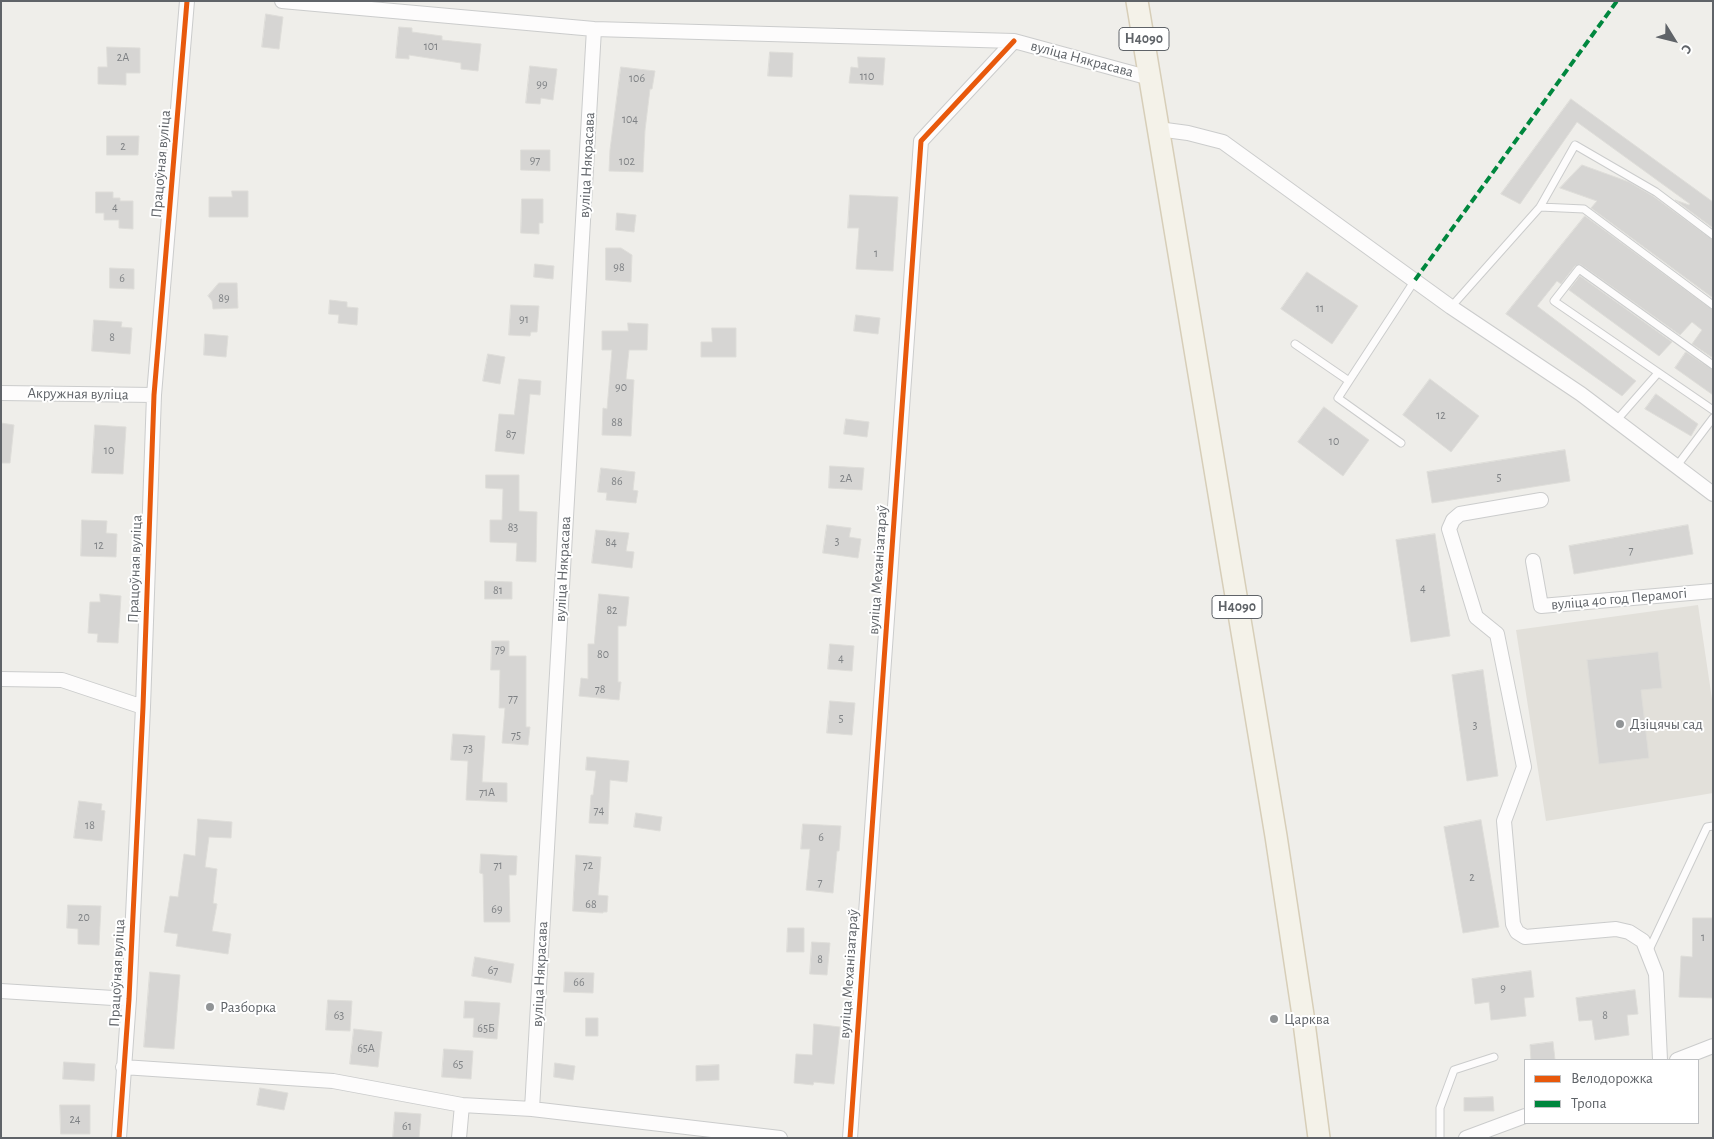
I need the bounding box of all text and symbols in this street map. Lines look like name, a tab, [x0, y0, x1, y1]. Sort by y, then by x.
north arrow	[1649, 15, 1699, 65]
road number: Н4090	[1119, 28, 1169, 50]
street label: вуліца Някрасава	[1029, 37, 1135, 81]
house number: 101	[424, 39, 438, 53]
text: С	[1678, 42, 1694, 56]
house number: 2А	[117, 50, 129, 64]
house number: 110	[860, 69, 874, 83]
house number: 106	[629, 71, 645, 85]
house number: 99	[536, 77, 548, 91]
street label: Працоўная вуліца	[147, 109, 175, 219]
street label: вуліца Някрасава	[575, 112, 599, 218]
house number: 104	[622, 112, 638, 126]
house number: 2	[120, 139, 126, 153]
house number: 97	[530, 153, 540, 167]
house number: 102	[619, 154, 635, 168]
house number: 4	[112, 200, 118, 214]
house number: 1	[874, 246, 878, 260]
house number: 98	[613, 260, 625, 274]
house number: 6	[119, 271, 125, 285]
house number: 89	[218, 291, 230, 305]
house number: 11	[1316, 301, 1324, 315]
house number: 91	[519, 312, 529, 326]
house number: 8	[109, 330, 115, 344]
house number: 90	[615, 380, 627, 394]
street label: Акружная вуліца	[27, 384, 129, 404]
house number: 12	[1436, 408, 1446, 422]
house number: 88	[611, 415, 623, 429]
house number: 87	[506, 427, 516, 441]
house number: 10	[1329, 434, 1339, 448]
house number: 10	[104, 443, 114, 457]
house number: 5	[1496, 470, 1502, 484]
house number: 2А	[840, 471, 852, 485]
house number: 86	[611, 474, 623, 488]
street label: вуліца Механізатараў	[864, 505, 892, 635]
street label: Працоўная вуліца	[124, 515, 146, 623]
street label: вуліца Някрасава	[551, 516, 575, 622]
house number: 83	[508, 520, 518, 534]
house number: 3	[835, 534, 839, 548]
house number: 84	[605, 535, 617, 549]
house number: 12	[94, 538, 104, 552]
house number: 7	[1628, 543, 1634, 557]
house number: 4	[1420, 581, 1426, 595]
house number: 81	[493, 583, 503, 597]
street label: вуліца 40 год Перамогі	[1550, 584, 1688, 614]
road number: Н4090	[1212, 596, 1262, 618]
house number: 82	[606, 603, 618, 617]
house number: 79	[495, 642, 505, 656]
house number: 80	[597, 647, 609, 661]
house number: 4	[838, 651, 844, 665]
house number: 78	[595, 682, 605, 696]
house number: 77	[508, 691, 518, 705]
house number: 5	[838, 711, 844, 725]
place label: Дзіцячы сад	[1630, 715, 1703, 733]
house number: 3	[1473, 718, 1477, 732]
marker: Дзіцячы сад	[1614, 718, 1626, 730]
house number: 75	[511, 728, 521, 742]
house number: 73	[463, 741, 473, 755]
house number: 71А	[479, 785, 495, 799]
house number: 74	[594, 803, 604, 817]
house number: 18	[85, 818, 95, 832]
house number: 6	[818, 830, 824, 844]
house number: 71	[493, 858, 503, 872]
house number: 72	[583, 858, 593, 872]
house number: 2	[1469, 870, 1475, 884]
house number: 7	[817, 875, 823, 889]
house number: 68	[585, 897, 597, 911]
house number: 69	[491, 902, 503, 916]
street label: вуліца Механізатараў	[835, 909, 863, 1039]
house number: 20	[78, 910, 90, 924]
street label: Працоўная вуліца	[105, 918, 129, 1028]
street label: вуліца Някрасава	[528, 921, 552, 1027]
house number: 1	[1701, 930, 1705, 944]
house number: 8	[817, 952, 823, 966]
house number: 67	[488, 963, 498, 977]
house number: 66	[573, 975, 585, 989]
house number: 9	[1500, 981, 1506, 995]
place label: Разборка	[220, 998, 276, 1016]
marker: Разборка	[204, 1001, 216, 1013]
house number: 63	[334, 1008, 344, 1022]
house number: 8	[1602, 1008, 1608, 1022]
place label: Царква	[1284, 1010, 1329, 1028]
marker: Царква	[1268, 1013, 1280, 1025]
house number: 65Б	[477, 1021, 495, 1035]
house number: 65А	[357, 1041, 375, 1055]
house number: 65	[453, 1057, 463, 1071]
legend	[1524, 1059, 1699, 1124]
text: Велодорожка	[1571, 1071, 1653, 1086]
text: Тропа	[1571, 1096, 1607, 1111]
house number: 24	[69, 1112, 81, 1126]
house number: 61	[402, 1119, 412, 1133]

